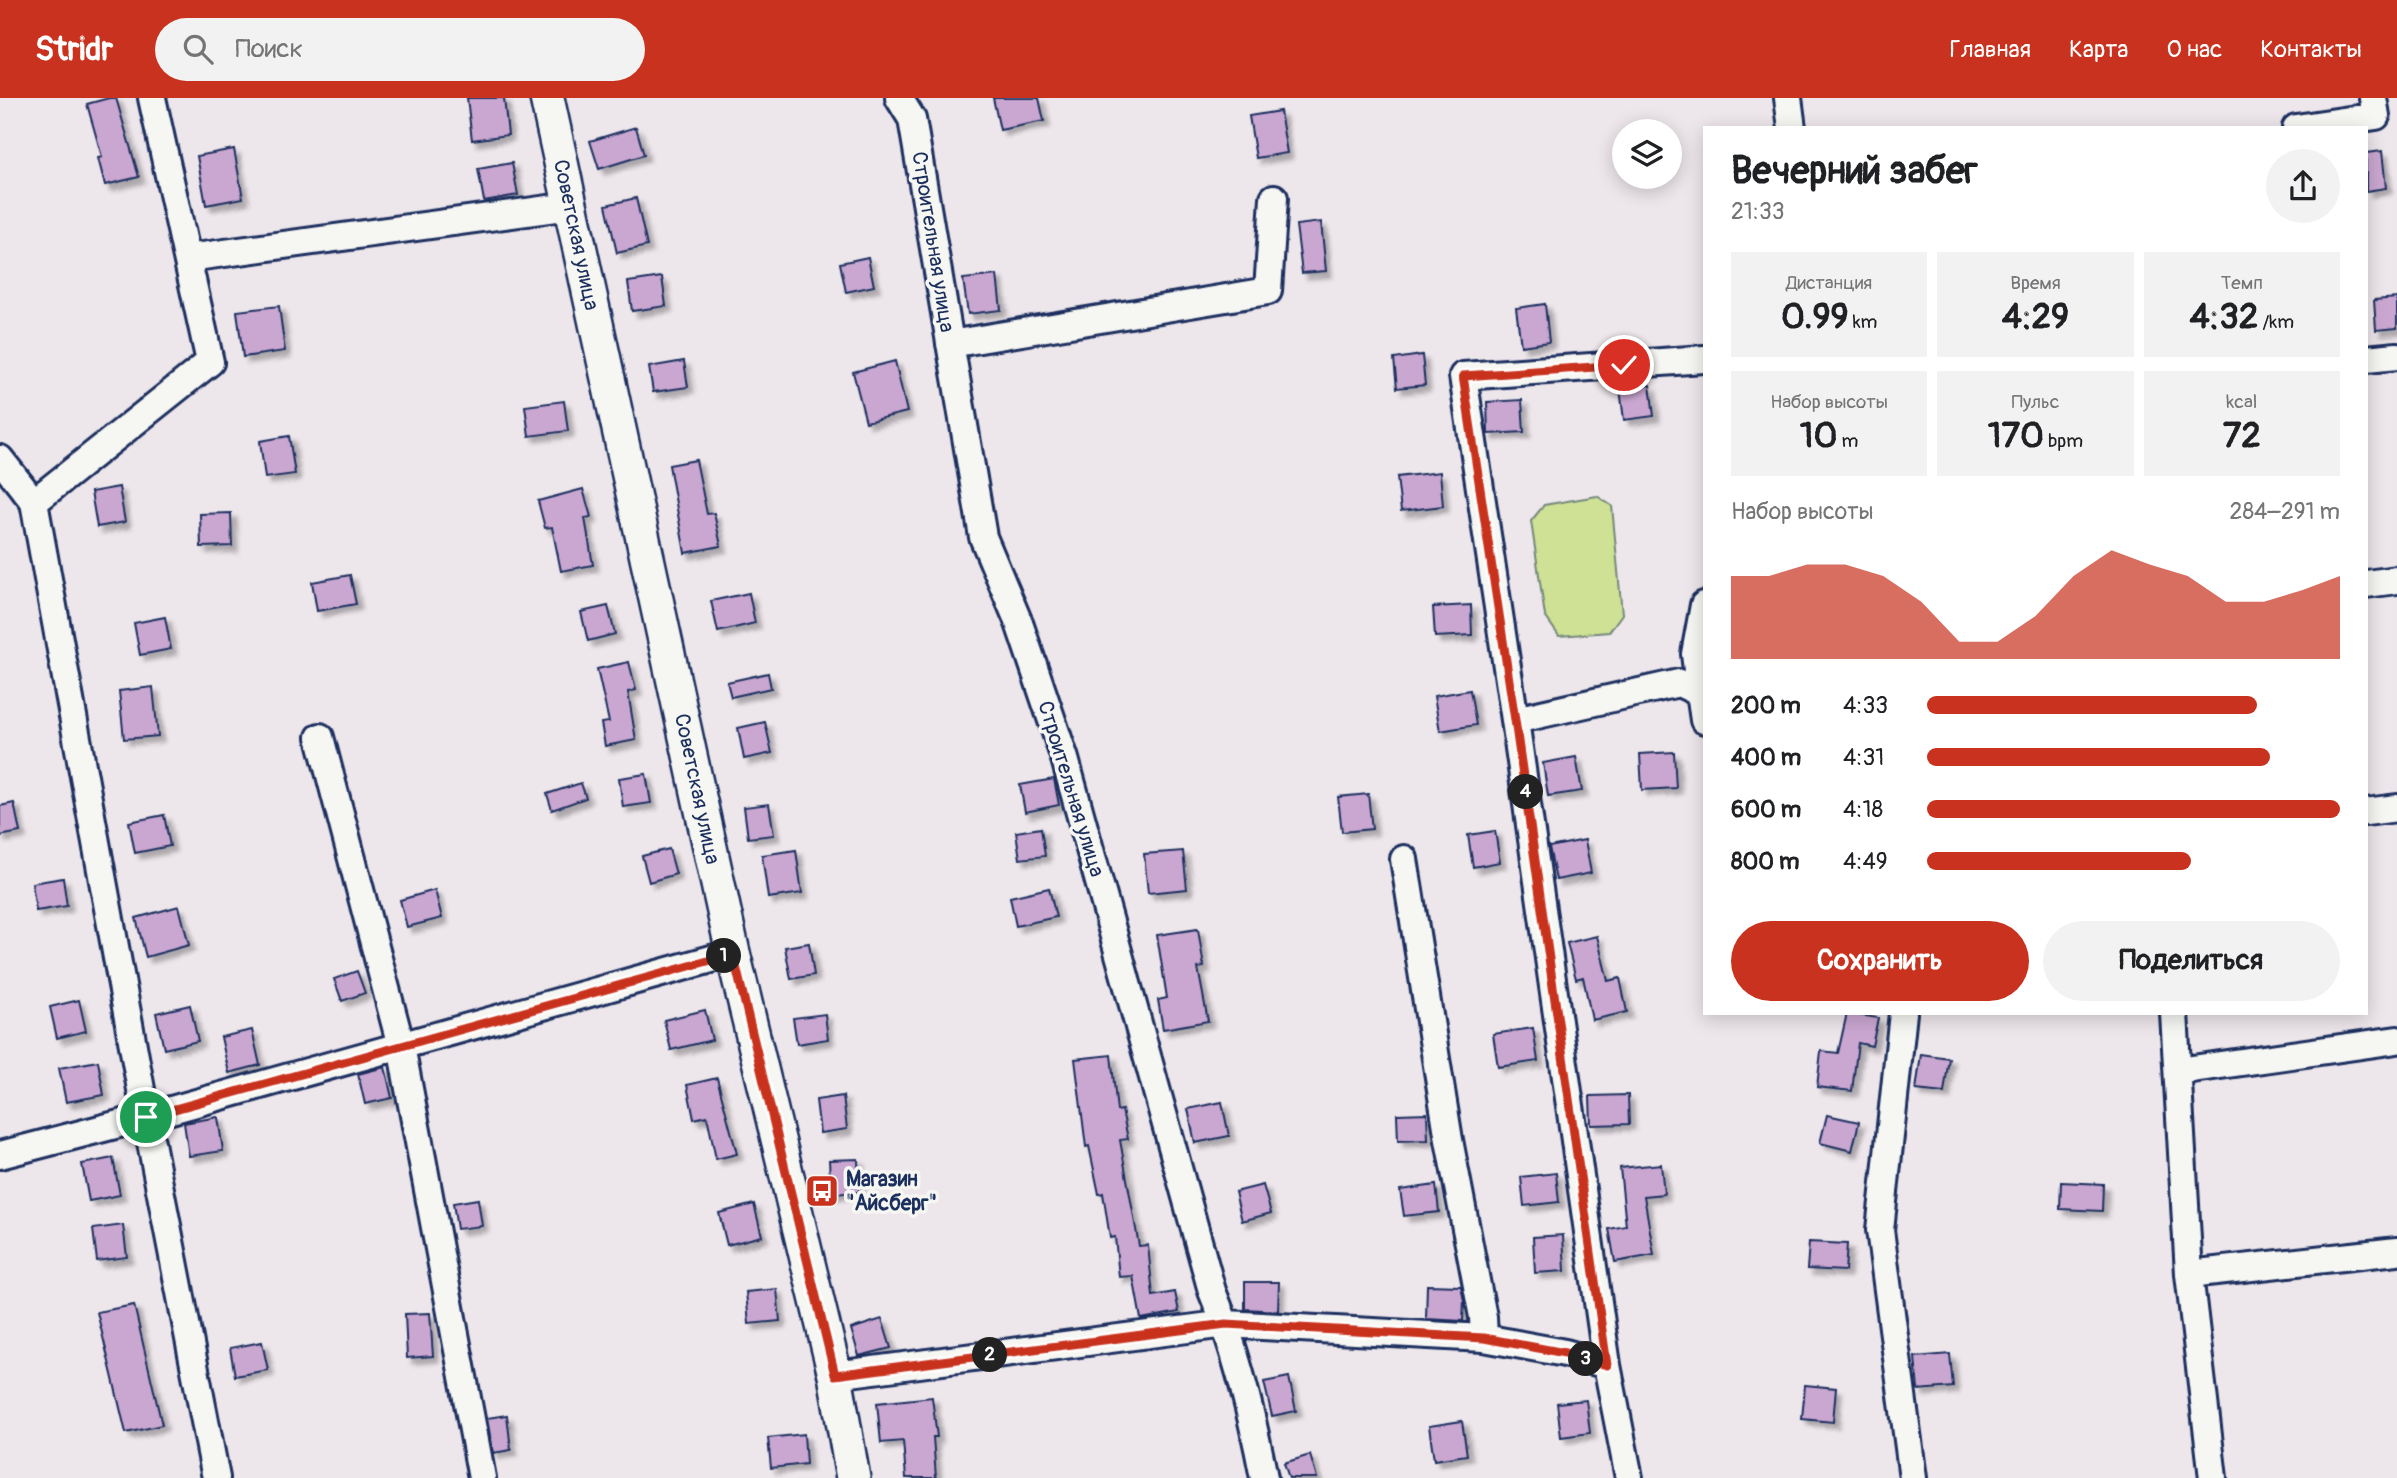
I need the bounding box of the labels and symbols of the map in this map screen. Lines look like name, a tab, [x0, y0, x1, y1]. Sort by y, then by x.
street label: Строительная улица	[905, 150, 961, 334]
street label: Советская улица	[547, 157, 605, 313]
pin	[1594, 335, 1654, 395]
street label: Строительная улица	[1031, 698, 1111, 880]
street label: Советская улица	[668, 711, 726, 867]
pin: 4	[1508, 774, 1544, 810]
pin: 1	[706, 938, 742, 974]
pin	[116, 1087, 176, 1147]
place label: Магазин "Айсберг"	[846, 1166, 937, 1217]
bus stop icon: Магазин "Айсберг"	[803, 1172, 841, 1210]
pin: 2	[972, 1338, 1007, 1372]
pin: 3	[1568, 1342, 1604, 1376]

